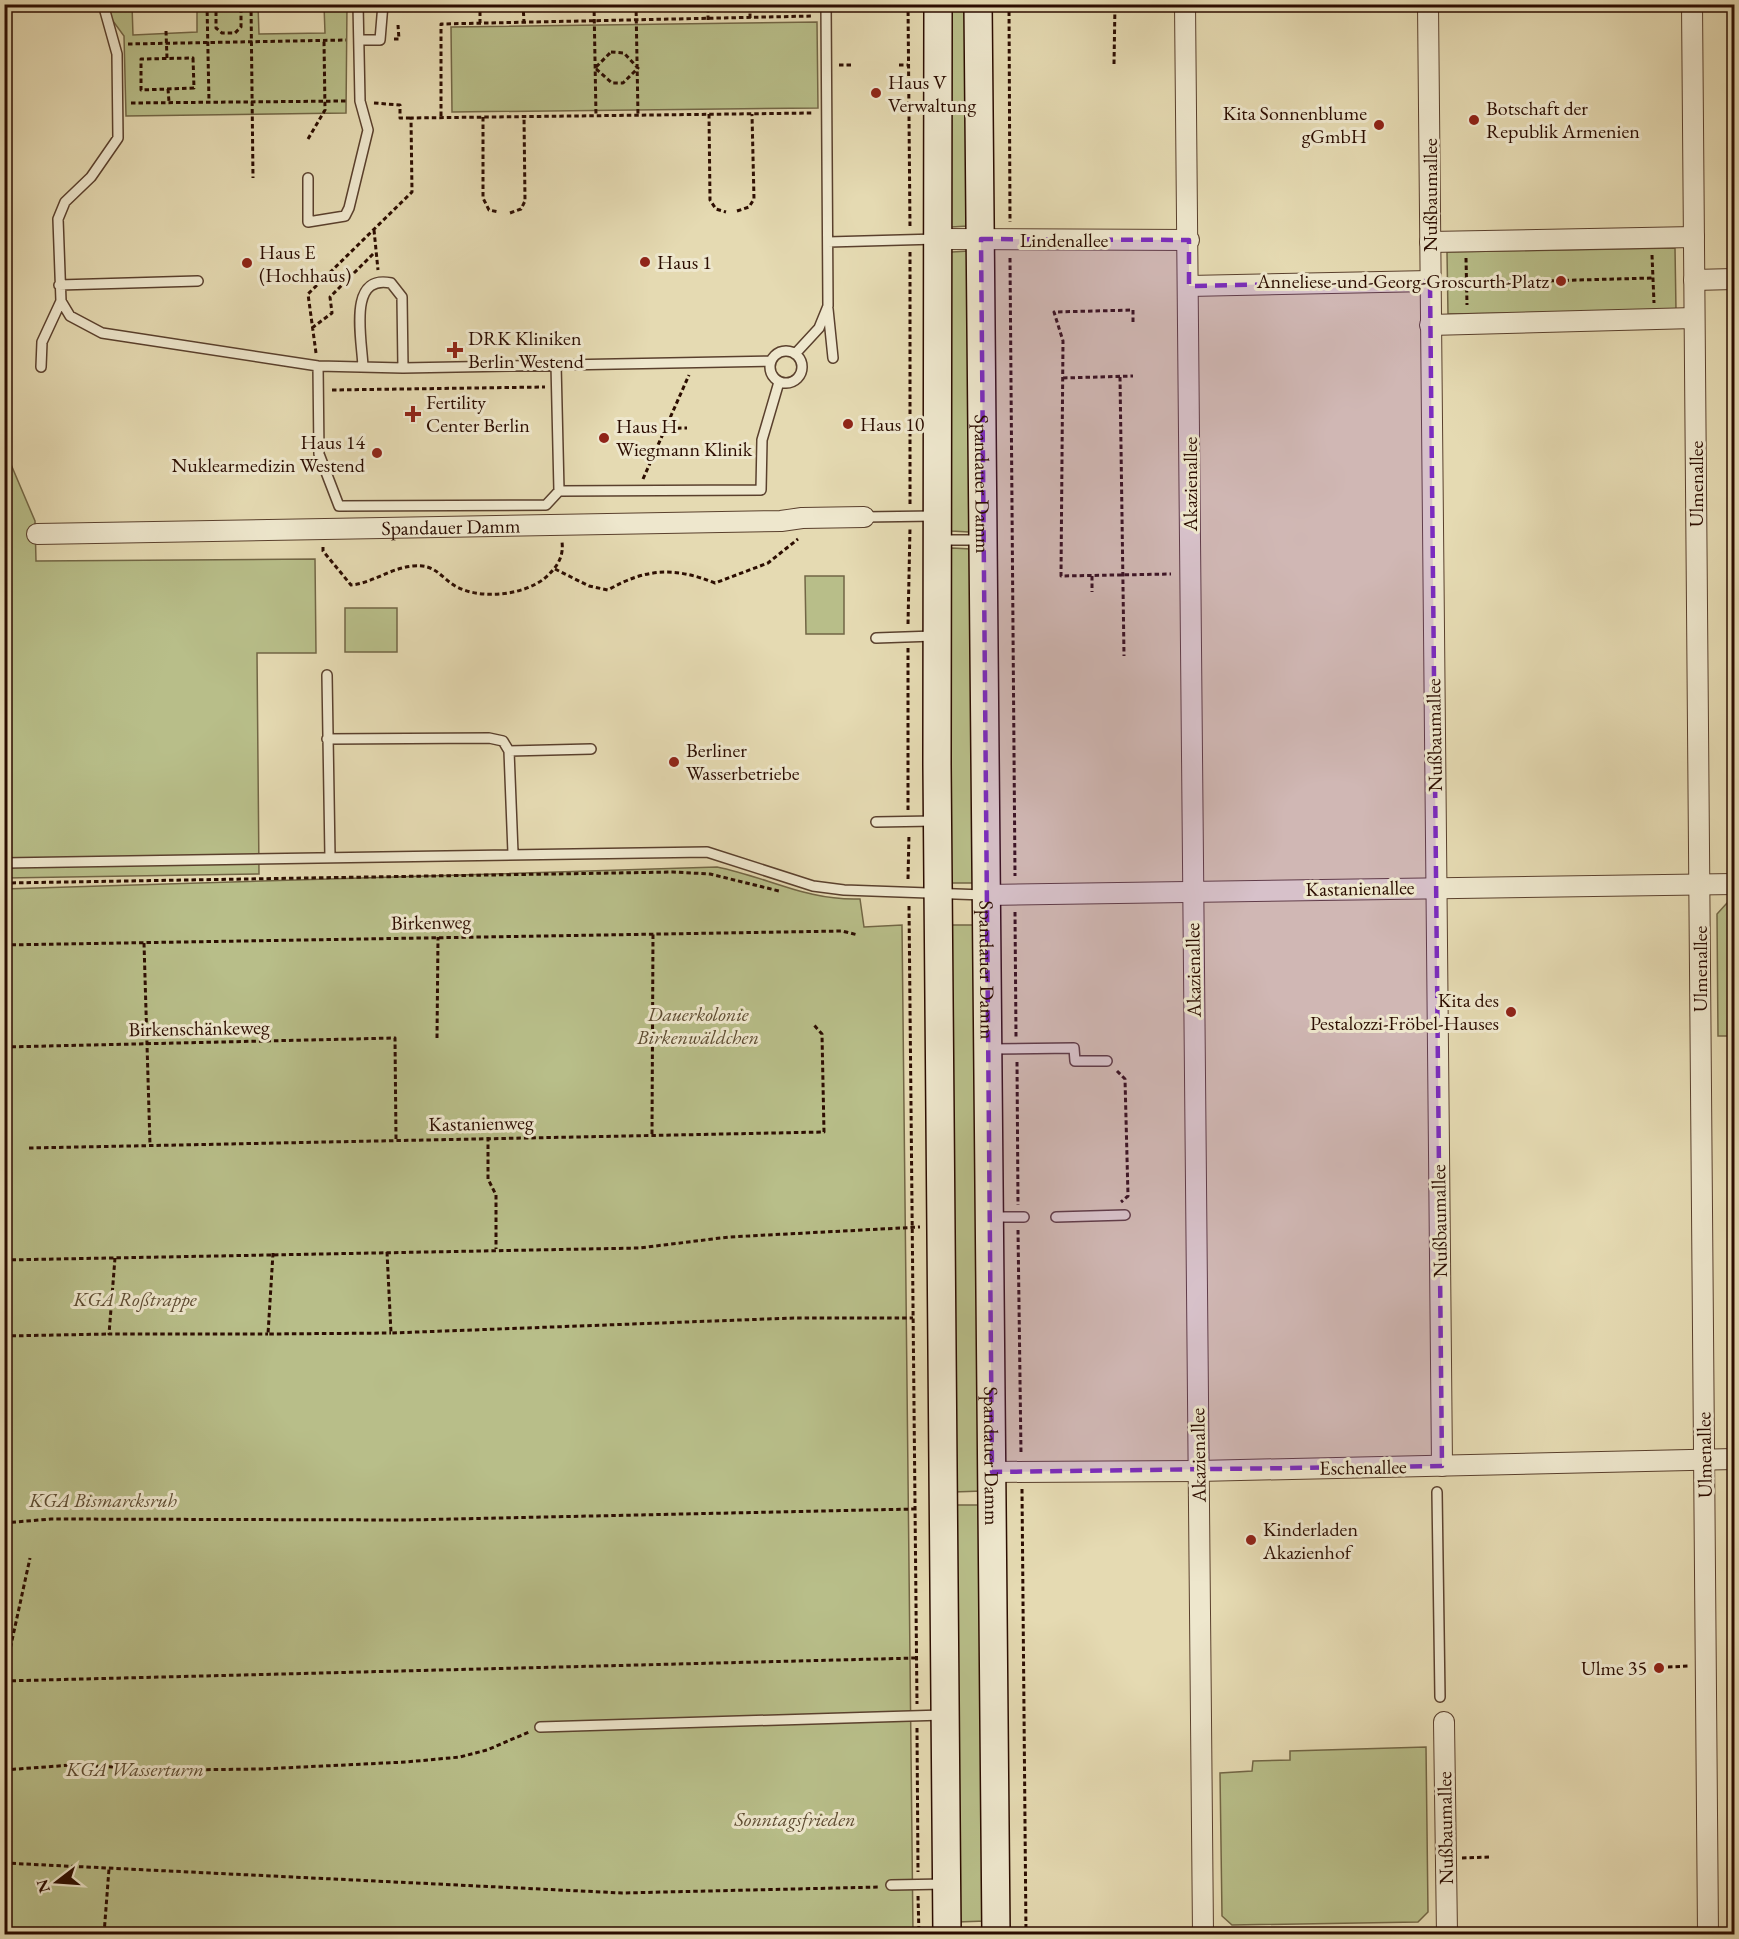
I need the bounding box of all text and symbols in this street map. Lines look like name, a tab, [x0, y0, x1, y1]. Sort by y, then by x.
place label: Haus V Verwaltung	[888, 69, 976, 118]
marker: Haus V Verwaltung	[869, 86, 883, 100]
place label: Botschaft der Republik Armenien	[1486, 95, 1640, 144]
place label: Kita Sonnenblume gGmbH	[1223, 100, 1367, 149]
marker: Botschaft der Republik Armenien	[1467, 113, 1481, 127]
marker: Kita Sonnenblume gGmbH	[1372, 118, 1386, 132]
street label: Nußbaumallee	[1417, 138, 1443, 252]
street label: Lindenallee	[1020, 227, 1108, 253]
place label: Haus E (Hochhaus)	[259, 239, 351, 288]
place label: Haus 1	[657, 249, 712, 275]
marker: Haus 1	[638, 255, 652, 269]
marker: Haus E (Hochhaus)	[240, 256, 254, 270]
place label: Anneliese-und-Georg-Groscurth-Platz	[1256, 268, 1549, 294]
marker: Anneliese-und-Georg-Groscurth-Platz	[1554, 274, 1568, 288]
place label: DRK Kliniken Berlin Westend	[468, 325, 585, 374]
marker: DRK Kliniken Berlin Westend	[446, 341, 464, 359]
place label: Fertility Center Berlin	[426, 389, 530, 438]
marker: Fertility Center Berlin	[404, 405, 422, 423]
place label: Haus 10	[860, 411, 925, 437]
place label: Haus H Wiegmann Klinik	[616, 413, 753, 462]
street label: Spandauer Damm	[969, 414, 996, 554]
marker: Haus 10	[841, 417, 855, 431]
place label: Haus 14 Nuklearmedizin Westend	[171, 429, 366, 478]
marker: Haus H Wiegmann Klinik	[597, 431, 611, 445]
street label: Akazienallee	[1177, 437, 1203, 532]
street label: Ulmenallee	[1683, 441, 1709, 527]
marker: Haus 14 Nuklearmedizin Westend	[370, 446, 384, 460]
street label: Spandauer Damm	[381, 513, 521, 541]
street label: Nußbaumallee	[1420, 678, 1448, 792]
place label: Berliner Wasserbetriebe	[686, 737, 800, 786]
marker: Berliner Wasserbetriebe	[667, 755, 681, 769]
street label: Kastanienallee	[1305, 874, 1415, 902]
street label: Spandauer Damm	[973, 900, 1001, 1040]
street label: Birkenweg	[391, 908, 472, 936]
street label: Akazienallee	[1179, 922, 1207, 1019]
street label: Ulmenallee	[1687, 926, 1713, 1012]
place label: Kita des Pestalozzi-Fröbel-Hauses	[1310, 987, 1499, 1036]
park label: Dauerkolonie Birkenwäldchen	[636, 1001, 759, 1050]
marker: Kita des Pestalozzi-Fröbel-Hauses	[1504, 1005, 1518, 1019]
street label: Birkenschänkeweg	[128, 1014, 270, 1042]
street label: Kastanienweg	[428, 1109, 534, 1137]
street label: Nußbaumallee	[1425, 1164, 1453, 1278]
park label: KGA Roßtrappe	[72, 1286, 197, 1312]
street label: Spandauer Damm	[978, 1386, 1005, 1526]
street label: Akazienallee	[1184, 1407, 1212, 1504]
street label: Ulmenallee	[1690, 1411, 1718, 1498]
street label: Eschenallee	[1319, 1453, 1407, 1481]
park label: KGA Bismarcksruh	[28, 1487, 177, 1513]
place label: Kinderladen Akazienhof	[1262, 1516, 1358, 1565]
marker: Kinderladen Akazienhof	[1244, 1533, 1258, 1547]
place label: Ulme 35	[1581, 1655, 1647, 1681]
marker: Ulme 35	[1652, 1661, 1666, 1675]
park label: KGA Wasserturm	[65, 1756, 204, 1782]
street label: Nußbaumallee	[1431, 1771, 1459, 1885]
park label: Sonntagsfrieden	[733, 1806, 856, 1832]
north arrow	[27, 1852, 87, 1912]
text: N	[31, 1877, 55, 1896]

